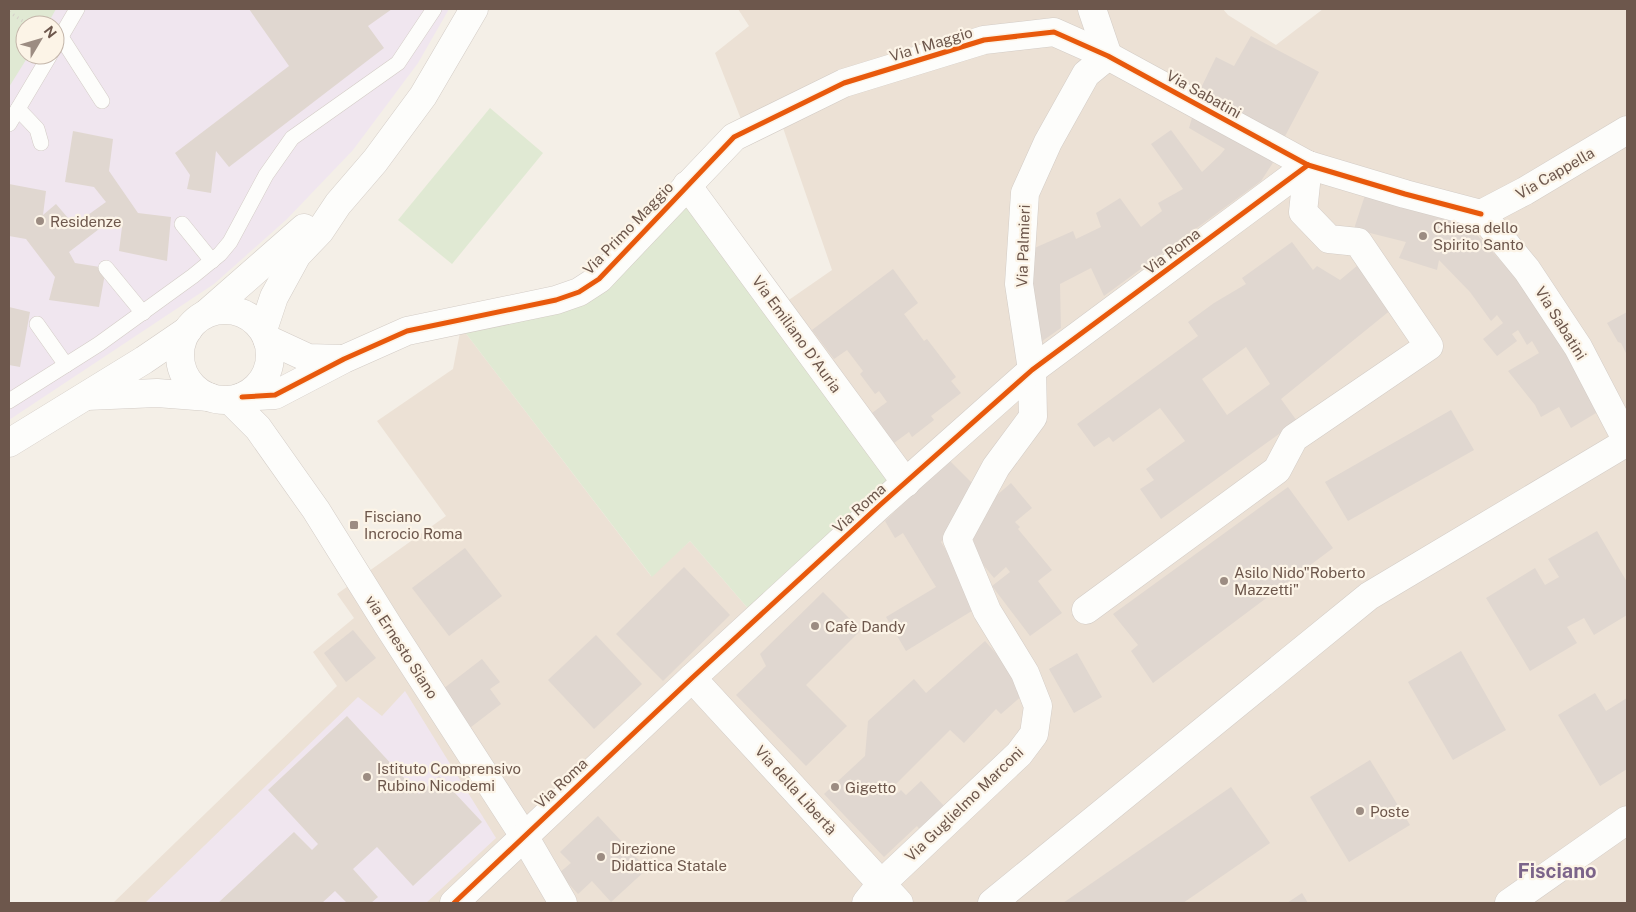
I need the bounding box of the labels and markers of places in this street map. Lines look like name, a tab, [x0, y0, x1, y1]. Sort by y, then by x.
place label: Residenze	[50, 213, 121, 230]
marker: Residenze	[34, 215, 46, 227]
place label: Chiesa dello Spirito Santo	[1433, 219, 1524, 253]
marker: Chiesa dello Spirito Santo	[1417, 230, 1429, 242]
place label: Fisciano Incrocio Roma	[364, 508, 463, 542]
marker: Fisciano Incrocio Roma	[348, 519, 360, 531]
place label: Asilo Nido"Roberto Mazzetti"	[1234, 564, 1365, 598]
marker: Asilo Nido"Roberto Mazzetti"	[1218, 575, 1230, 587]
place label: Cafè Dandy	[825, 618, 905, 635]
marker: Cafè Dandy	[809, 620, 821, 632]
place label: Istituto Comprensivo Rubino Nicodemi	[377, 760, 521, 794]
marker: Istituto Comprensivo Rubino Nicodemi	[361, 771, 373, 783]
place label: Gigetto	[845, 779, 896, 796]
marker: Gigetto	[829, 781, 841, 793]
place label: Poste	[1370, 803, 1409, 820]
marker: Poste	[1354, 805, 1366, 817]
place label: Direzione Didattica Statale	[611, 840, 727, 874]
marker: Direzione Didattica Statale	[595, 851, 607, 863]

